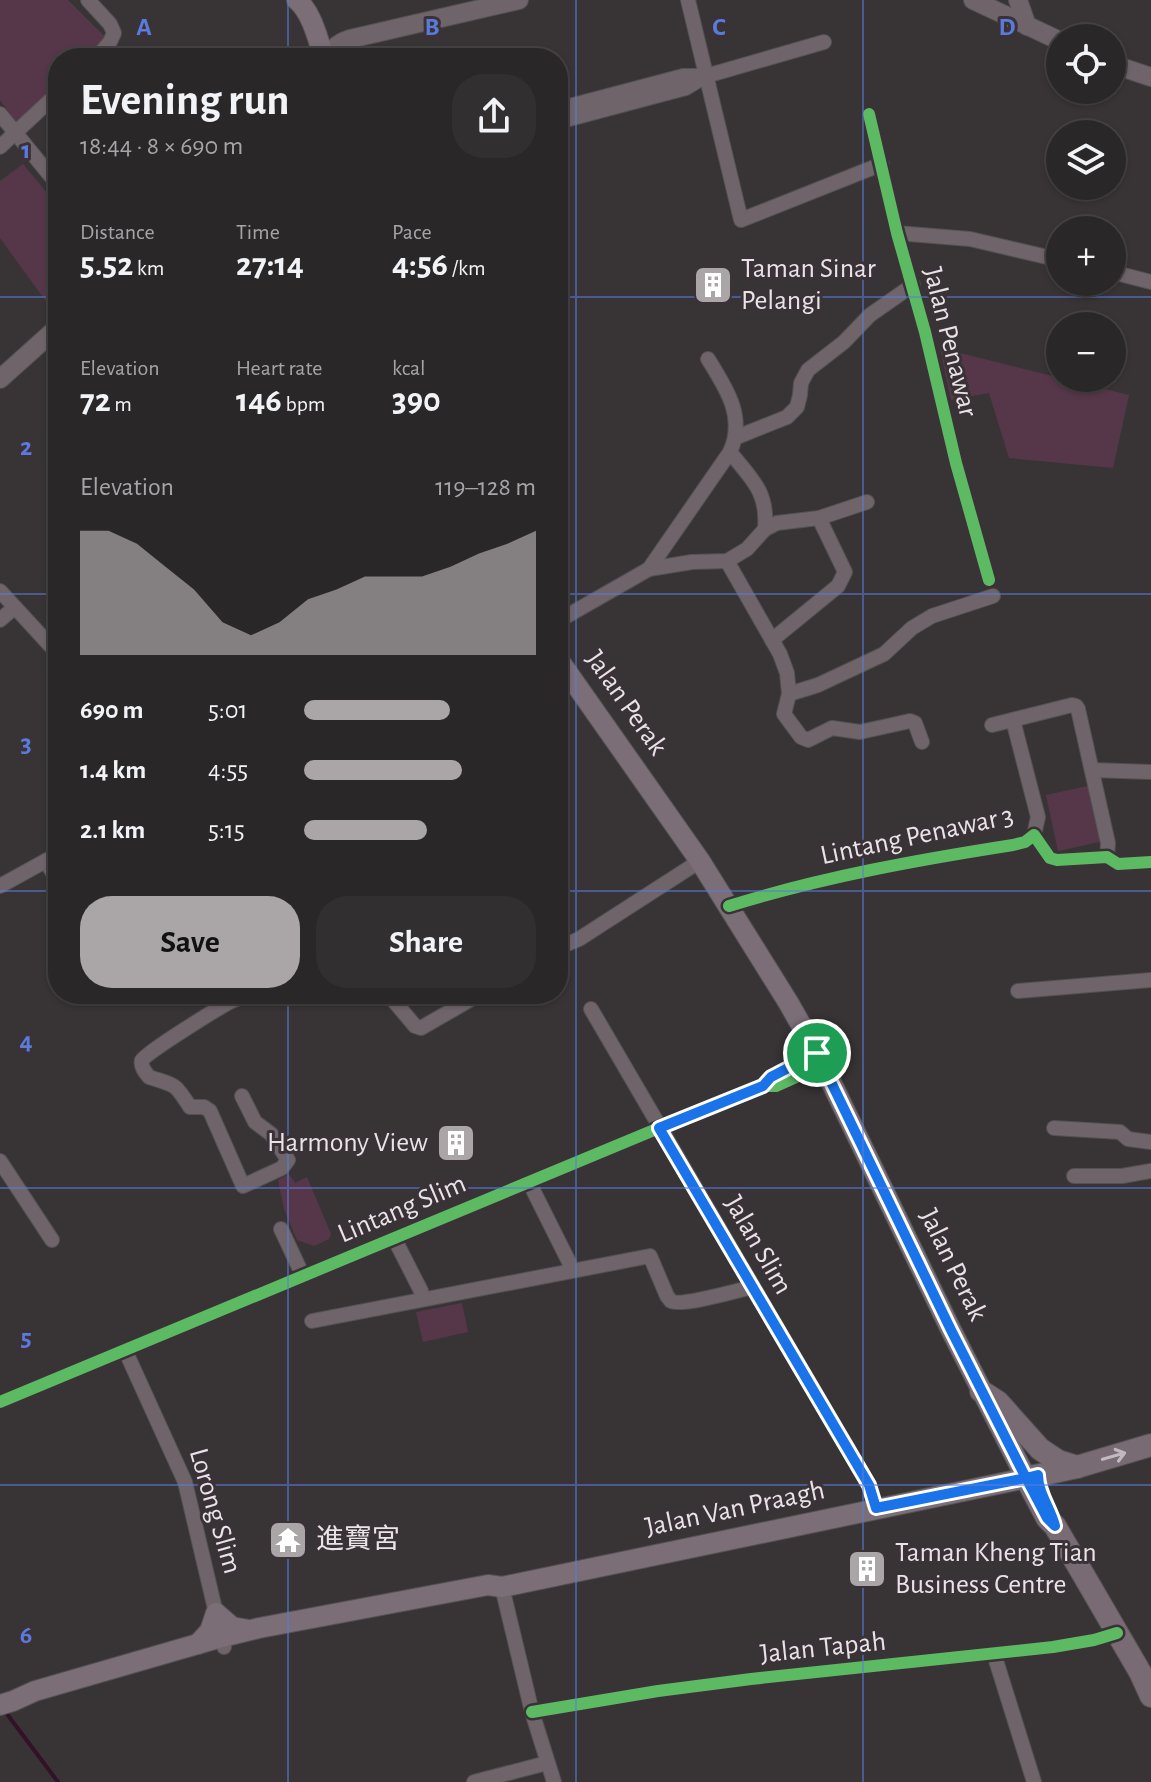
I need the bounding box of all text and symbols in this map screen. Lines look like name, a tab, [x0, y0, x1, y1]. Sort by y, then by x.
text: A	[136, 14, 152, 40]
text: B	[424, 14, 440, 40]
text: C	[712, 14, 726, 40]
text: D	[998, 14, 1016, 40]
map controls	[1046, 24, 1126, 392]
button: locate	[1046, 24, 1126, 104]
button: share	[452, 74, 536, 158]
text: Evening run	[80, 79, 289, 123]
button: layers	[1046, 120, 1126, 200]
text: 18:44 · 8 × 690 m	[80, 133, 243, 159]
text: 1	[21, 137, 31, 163]
button: +	[1046, 216, 1126, 296]
text: Distance	[80, 221, 155, 243]
text: Time	[236, 221, 280, 243]
text: Pace	[392, 221, 432, 243]
text: 5.52	[80, 248, 133, 282]
text: 27:14	[236, 248, 304, 282]
text: 4:56	[392, 248, 448, 282]
place label: Taman Sinar Pelangi	[741, 255, 876, 315]
text: km	[133, 257, 164, 279]
text: /km	[448, 257, 486, 279]
building icon: Taman Sinar Pelangi	[692, 264, 734, 306]
street label: Jalan Penawar	[918, 264, 982, 420]
button: −	[1046, 312, 1126, 392]
text: Elevation	[80, 357, 160, 379]
text: Heart rate	[236, 357, 322, 379]
text: kcal	[392, 357, 426, 379]
text: 72	[80, 384, 111, 418]
text: 146	[236, 384, 282, 418]
text: 390	[392, 384, 441, 418]
text: m	[111, 393, 132, 415]
text: bpm	[282, 393, 325, 415]
text: 2	[20, 434, 32, 460]
text: Elevation	[80, 474, 174, 500]
text: 119–128 m	[435, 474, 536, 500]
street label: Jalan Perak	[580, 646, 672, 761]
text: 690 m	[80, 697, 144, 723]
text: 5:01	[208, 697, 248, 723]
text: 3	[20, 731, 32, 757]
text: 1.4 km	[80, 757, 146, 783]
text: 4:55	[208, 757, 248, 783]
street label: Lintang Penawar 3	[818, 802, 1016, 870]
text: 2.1 km	[80, 817, 145, 843]
text: 5:15	[208, 817, 245, 843]
button: Save	[80, 896, 300, 988]
button: Share	[316, 896, 536, 988]
pin	[783, 1019, 851, 1087]
text: 4	[19, 1028, 33, 1054]
icon: arrive	[795, 1031, 839, 1075]
building icon: Harmony View	[435, 1122, 477, 1164]
place label: Harmony View	[267, 1129, 428, 1157]
street label: Lintang Slim	[334, 1170, 470, 1248]
street label: Jalan Slim	[719, 1191, 797, 1299]
street label: Jalan Perak	[914, 1205, 992, 1325]
text: 5	[20, 1325, 32, 1351]
street label: Lorong Slim	[184, 1445, 246, 1577]
one-way arrow	[1100, 1448, 1126, 1463]
street label: Jalan Van Praagh	[643, 1476, 827, 1542]
temple icon: 進寶宮	[267, 1519, 309, 1561]
place label: 進寶宮	[316, 1524, 400, 1554]
place label: Taman Kheng Tian Business Centre	[895, 1539, 1097, 1599]
building icon: Taman Kheng Tian Business Centre	[846, 1548, 888, 1590]
text: 6	[20, 1622, 32, 1648]
street label: Jalan Tapah	[759, 1627, 887, 1669]

